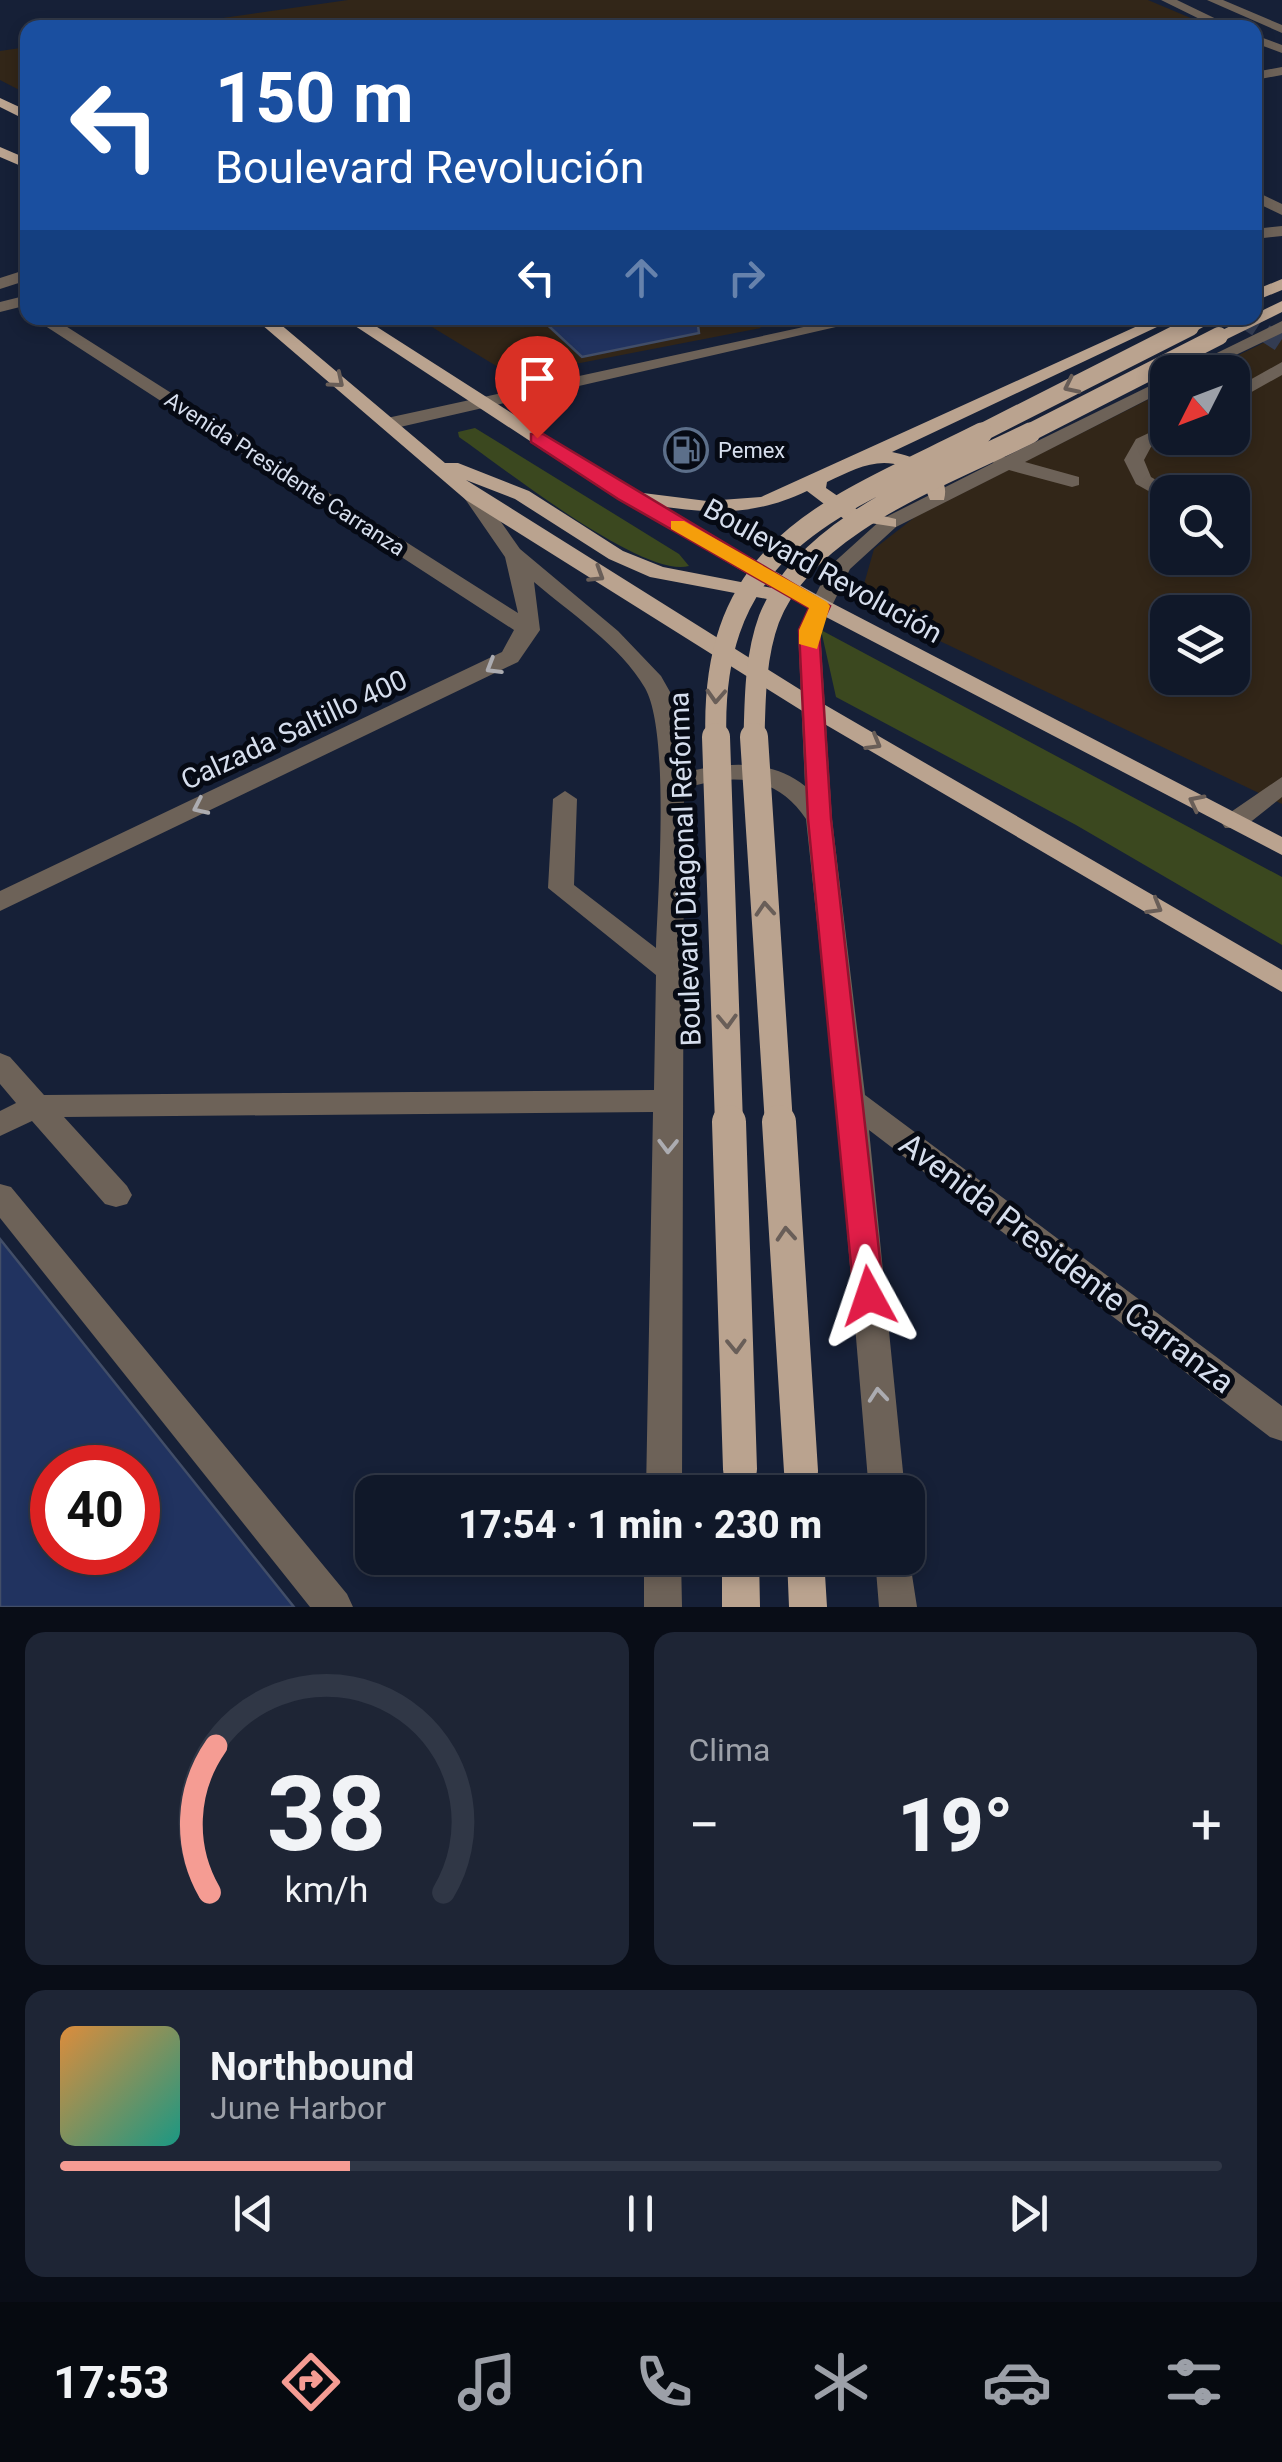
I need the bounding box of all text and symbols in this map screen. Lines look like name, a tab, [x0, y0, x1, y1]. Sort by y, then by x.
text: 150 m	[215, 57, 414, 139]
icon: left	[50, 60, 180, 190]
text: Boulevard Revolución	[215, 141, 645, 194]
icon: left	[509, 250, 564, 305]
icon: ahead	[614, 250, 669, 305]
icon: right	[719, 250, 774, 305]
pin	[495, 336, 580, 439]
icon: arrive	[510, 351, 565, 406]
north arrow	[1150, 355, 1250, 455]
map controls	[1150, 355, 1250, 695]
one-way arrow	[325, 369, 344, 387]
one-way arrow	[1063, 374, 1081, 394]
street label: Avenida Presidente Carranza	[160, 387, 410, 561]
fuel station icon: Pemex	[663, 427, 709, 473]
place label: Pemex	[718, 438, 785, 463]
button: search	[1150, 475, 1250, 575]
street label: Boulevard Revolución	[698, 492, 948, 650]
one-way arrow	[586, 562, 604, 581]
button: layers	[1150, 595, 1250, 695]
one-way arrow	[486, 655, 504, 674]
street label: Calzada Saltillo 400	[176, 663, 412, 797]
one-way arrow	[706, 689, 727, 705]
street label: Boulevard Diagonal Reforma	[662, 691, 708, 1047]
one-way arrow	[864, 731, 882, 751]
one-way arrow	[193, 795, 211, 815]
one-way arrow	[1188, 795, 1206, 814]
one-way arrow	[1144, 895, 1162, 915]
one-way arrow	[755, 901, 776, 917]
one-way arrow	[716, 1013, 737, 1029]
street label: Avenida Presidente Carranza	[892, 1125, 1242, 1401]
one-way arrow	[657, 1140, 679, 1155]
one-way arrow	[776, 1225, 797, 1241]
position arrow	[817, 1244, 921, 1348]
one-way arrow	[726, 1338, 747, 1354]
one-way arrow	[868, 1387, 890, 1403]
speed limit sign: 40	[30, 1445, 160, 1575]
text: 17:54 · 1 min · 230 m	[458, 1503, 822, 1547]
text: Clima	[689, 1731, 770, 1769]
text: 38	[267, 1754, 386, 1875]
text: 19°	[897, 1781, 1013, 1869]
text: −	[689, 1793, 720, 1857]
text: +	[1191, 1793, 1222, 1857]
text: km/h	[285, 1869, 369, 1911]
text: Northbound	[210, 2045, 414, 2089]
text: June Harbor	[210, 2089, 386, 2127]
icon: previous	[226, 2186, 281, 2241]
icon: pause	[613, 2186, 668, 2241]
icon: next	[1001, 2186, 1056, 2241]
icon: directions	[276, 2347, 346, 2417]
icon: music	[452, 2347, 522, 2417]
icon: phone	[629, 2347, 699, 2417]
icon: climate	[806, 2347, 876, 2417]
icon: car	[982, 2347, 1052, 2417]
icon: filters	[1159, 2347, 1229, 2417]
text: 17:53	[53, 2356, 169, 2409]

